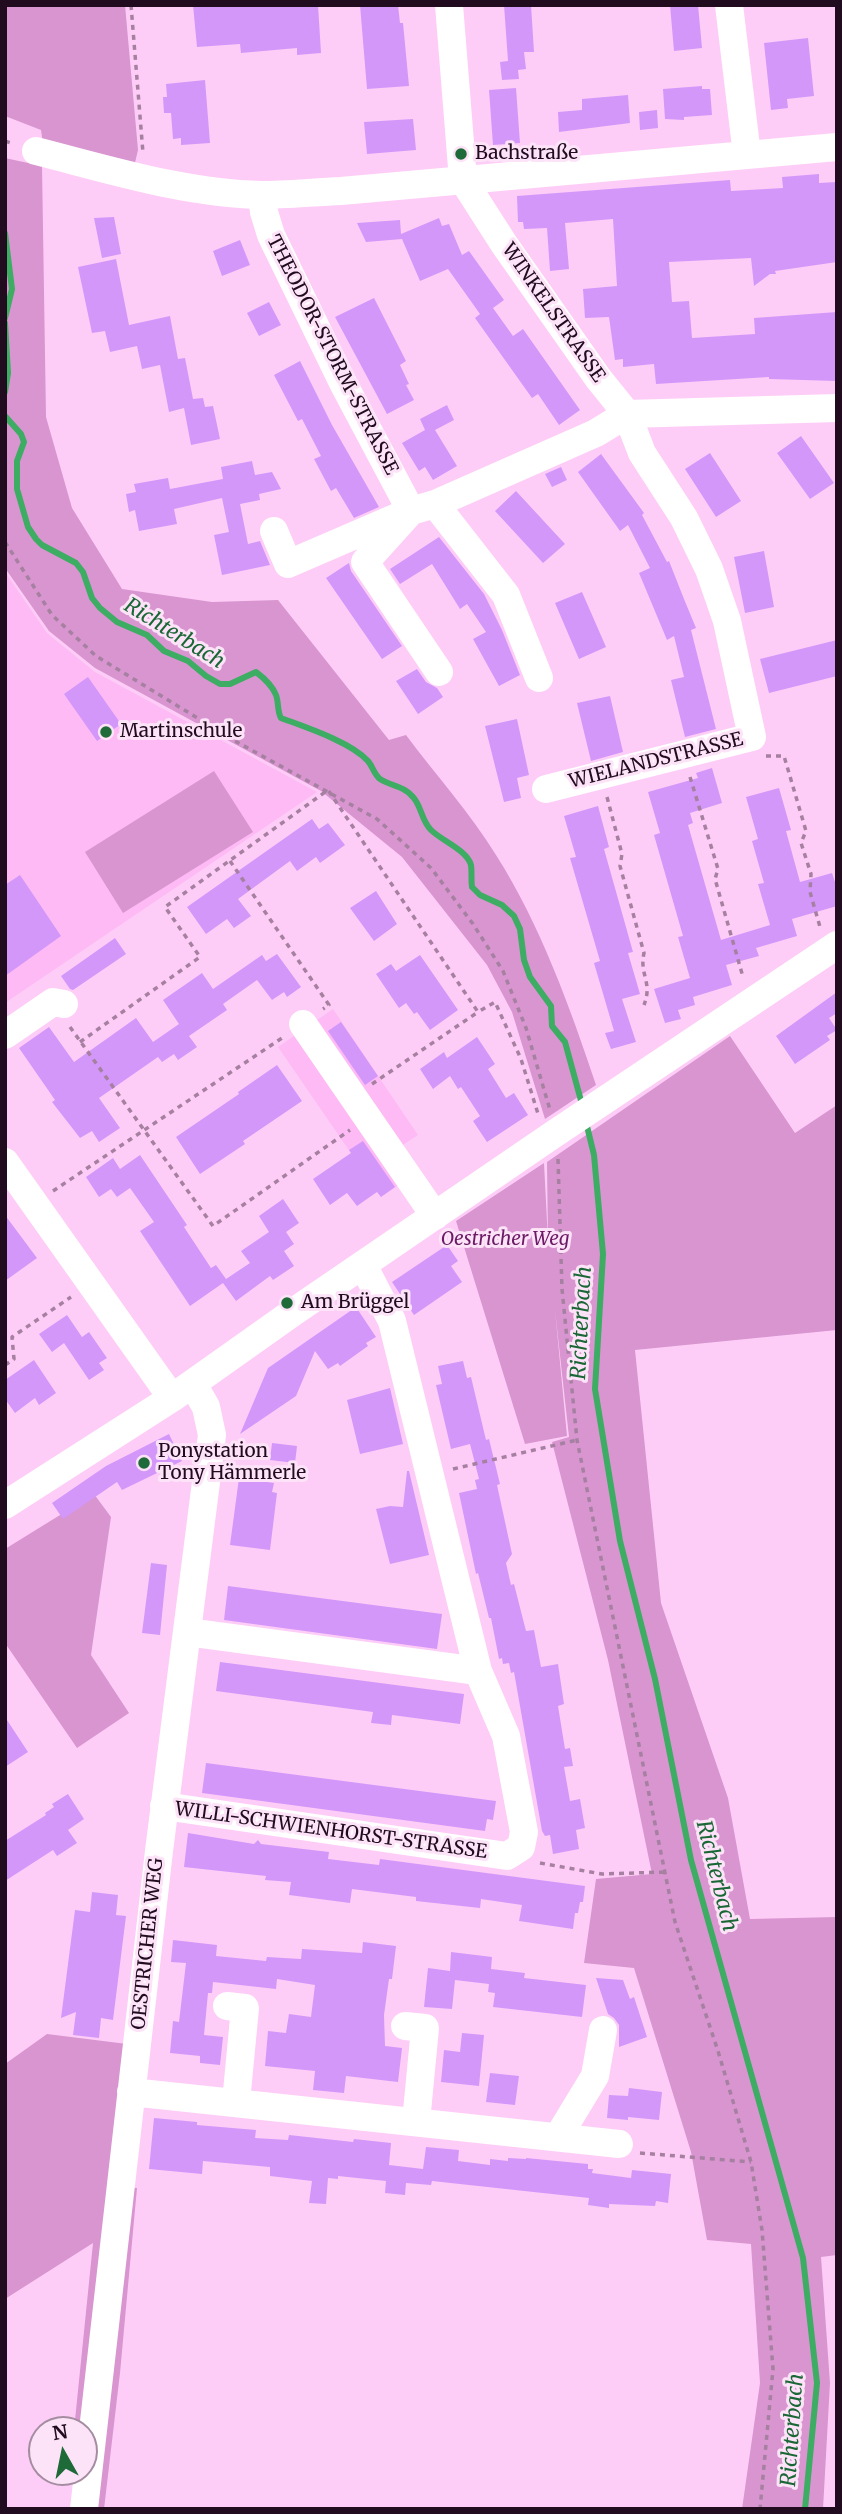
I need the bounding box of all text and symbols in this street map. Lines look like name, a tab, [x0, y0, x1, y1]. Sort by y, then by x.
place label: Bachstraße	[475, 143, 578, 165]
marker: Bachstraße	[453, 146, 469, 162]
street label: THEODOR-STORM-STRASSE	[261, 231, 403, 479]
street label: WINKELSTRASSE	[496, 239, 610, 387]
water label: Richterbach	[119, 593, 229, 675]
place label: Martinschule	[120, 721, 242, 743]
marker: Martinschule	[98, 724, 114, 740]
street label: WIELANDSTRASSE	[567, 728, 745, 794]
park label: Oestricher Weg	[441, 1229, 569, 1251]
water label: Richterbach	[566, 1266, 598, 1380]
place label: Am Brüggel	[301, 1292, 409, 1314]
marker: Am Brüggel	[279, 1295, 295, 1311]
place label: Ponystation Tony Hämmerle	[158, 1441, 306, 1485]
marker: Ponystation Tony Hämmerle	[136, 1455, 152, 1471]
street label: WILLI-SCHWIENHORST-STRASSE	[173, 1798, 489, 1864]
water label: Richterbach	[690, 1818, 742, 1934]
street label: OESTRICHER WEG	[128, 1857, 168, 2031]
water label: Richterbach	[776, 2373, 810, 2487]
north arrow	[28, 2416, 98, 2486]
text: N	[51, 2419, 69, 2445]

